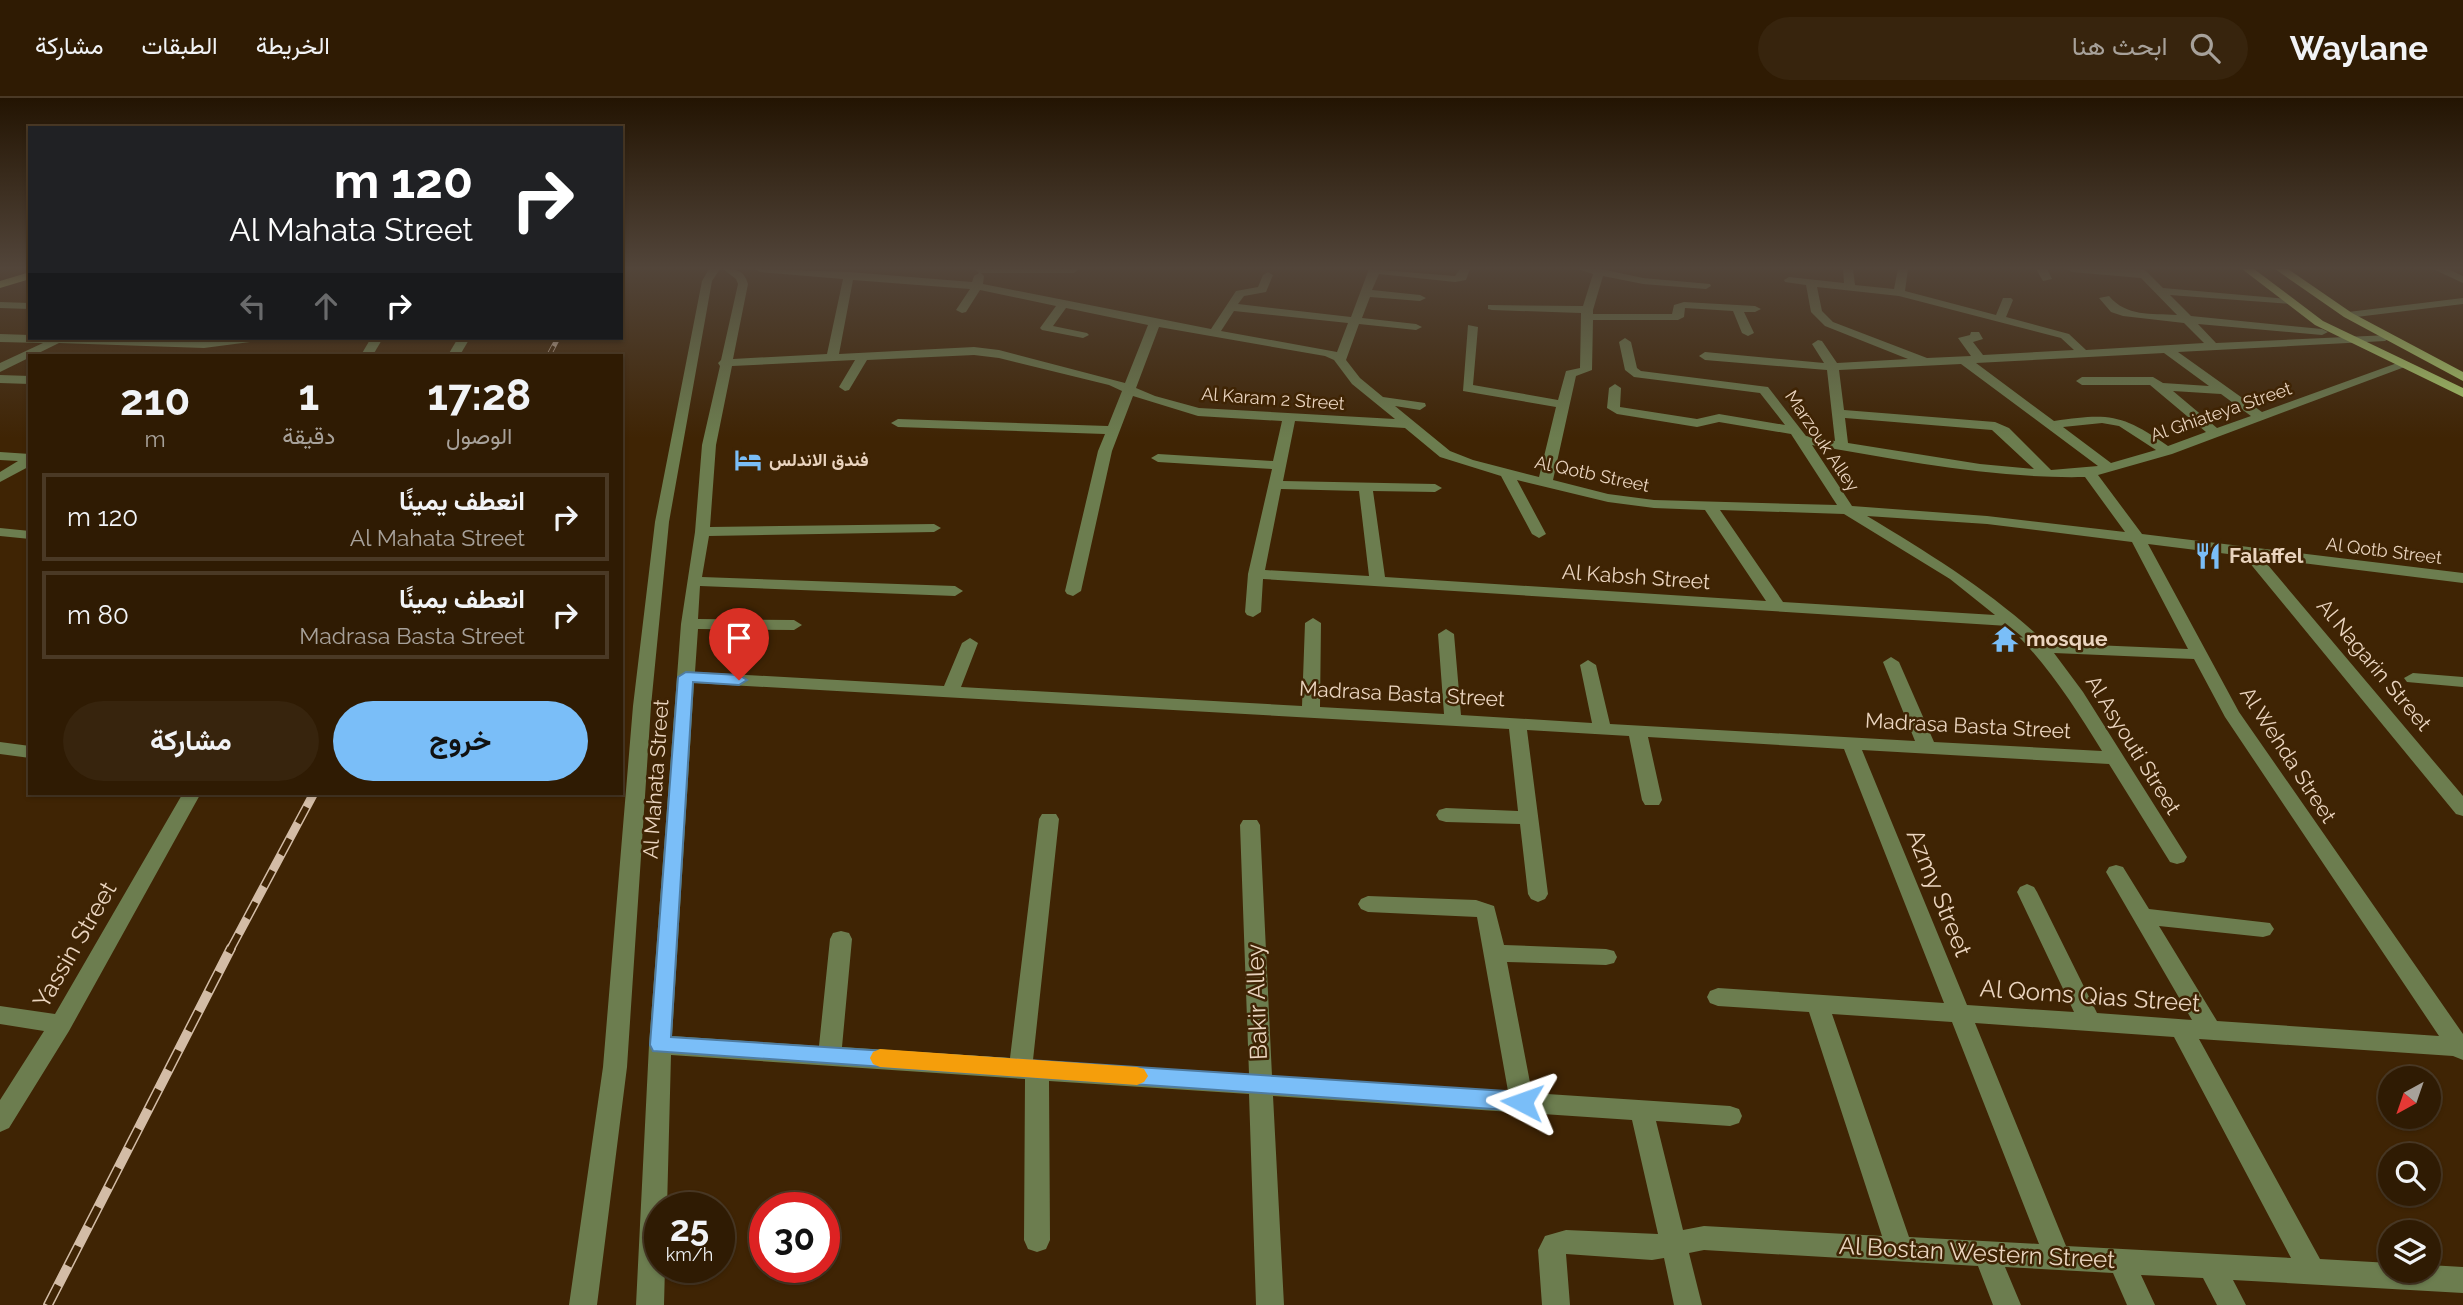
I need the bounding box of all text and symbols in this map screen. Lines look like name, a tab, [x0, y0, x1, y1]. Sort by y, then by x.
search box	[1758, 17, 2248, 80]
icon: search	[2186, 29, 2224, 67]
text: Waylane	[2290, 29, 2428, 68]
text: مشاركة	[35, 31, 103, 60]
text: الطبقات	[141, 31, 218, 60]
text: الخريطة	[256, 31, 330, 60]
text: ابحث هنا	[2072, 31, 2168, 61]
text: 120 m	[334, 152, 473, 209]
icon: right	[497, 154, 588, 245]
text: Al Mahata Street	[229, 211, 473, 248]
icon: left	[234, 287, 272, 325]
icon: ahead	[307, 287, 345, 325]
icon: right	[380, 287, 418, 325]
text: 1	[298, 371, 319, 420]
text: 17:28	[427, 371, 531, 420]
text: 210	[120, 376, 190, 425]
street label: Al Ghiateya Street	[2147, 377, 2294, 446]
street label: Al Karam 2 Street	[1201, 383, 1345, 414]
street label: Marzouk Alley	[1781, 386, 1864, 495]
text: دقيقة	[282, 422, 335, 449]
text: الوصول	[446, 422, 512, 449]
text: m	[145, 425, 166, 452]
hotel icon: فندق الاندلس	[733, 445, 763, 475]
place label: فندق الاندلس	[769, 449, 869, 471]
street label: Al Qotb Street	[1533, 451, 1651, 496]
text: انعطف يمينًا	[399, 486, 525, 516]
icon: right	[546, 498, 584, 536]
text: 120 m	[67, 502, 138, 532]
text: Al Mahata Street	[350, 524, 525, 551]
street label: Al Qotb Street	[2325, 533, 2443, 568]
restaurant icon: Falaffel	[2193, 541, 2223, 571]
place label: Falaffel	[2229, 543, 2304, 568]
street label: Al Kabsh Street	[1561, 559, 1711, 594]
text: انعطف يمينًا	[399, 584, 525, 614]
street label: Al Nagarin Street	[2312, 594, 2437, 736]
icon: right	[546, 596, 584, 634]
text: 80 m	[67, 600, 129, 630]
pin	[709, 608, 769, 680]
icon: arrive	[720, 619, 758, 657]
text: Madrasa Basta Street	[299, 622, 525, 649]
temple icon: mosque	[1990, 624, 2020, 654]
place label: mosque	[2026, 626, 2108, 651]
street label: Al Asyouti Street	[2081, 671, 2186, 819]
street label: Madrasa Basta Street	[1298, 676, 1506, 711]
street label: Al Wehda Street	[2235, 682, 2342, 827]
street label: Al Mahata Street	[637, 698, 674, 860]
button: مشاركة	[63, 701, 319, 781]
button: خروج	[333, 701, 588, 781]
street label: Madrasa Basta Street	[1864, 708, 2072, 743]
street label: Azmy Street	[1901, 825, 1978, 961]
street label: Yassin Street	[27, 876, 123, 1013]
street label: Bakir Alley	[1240, 943, 1273, 1061]
street label: Al Qoms Qias Street	[1979, 973, 2201, 1018]
position arrow	[1485, 1065, 1559, 1139]
north arrow	[2378, 1066, 2441, 1129]
map controls	[2378, 1066, 2441, 1283]
button: search	[2378, 1143, 2441, 1206]
speed limit sign: 30	[749, 1192, 840, 1283]
text: 25	[670, 1208, 709, 1249]
button: layers	[2378, 1220, 2441, 1283]
street label: Al Bostan Western Street	[1838, 1231, 2116, 1274]
text: km/h	[666, 1244, 713, 1265]

